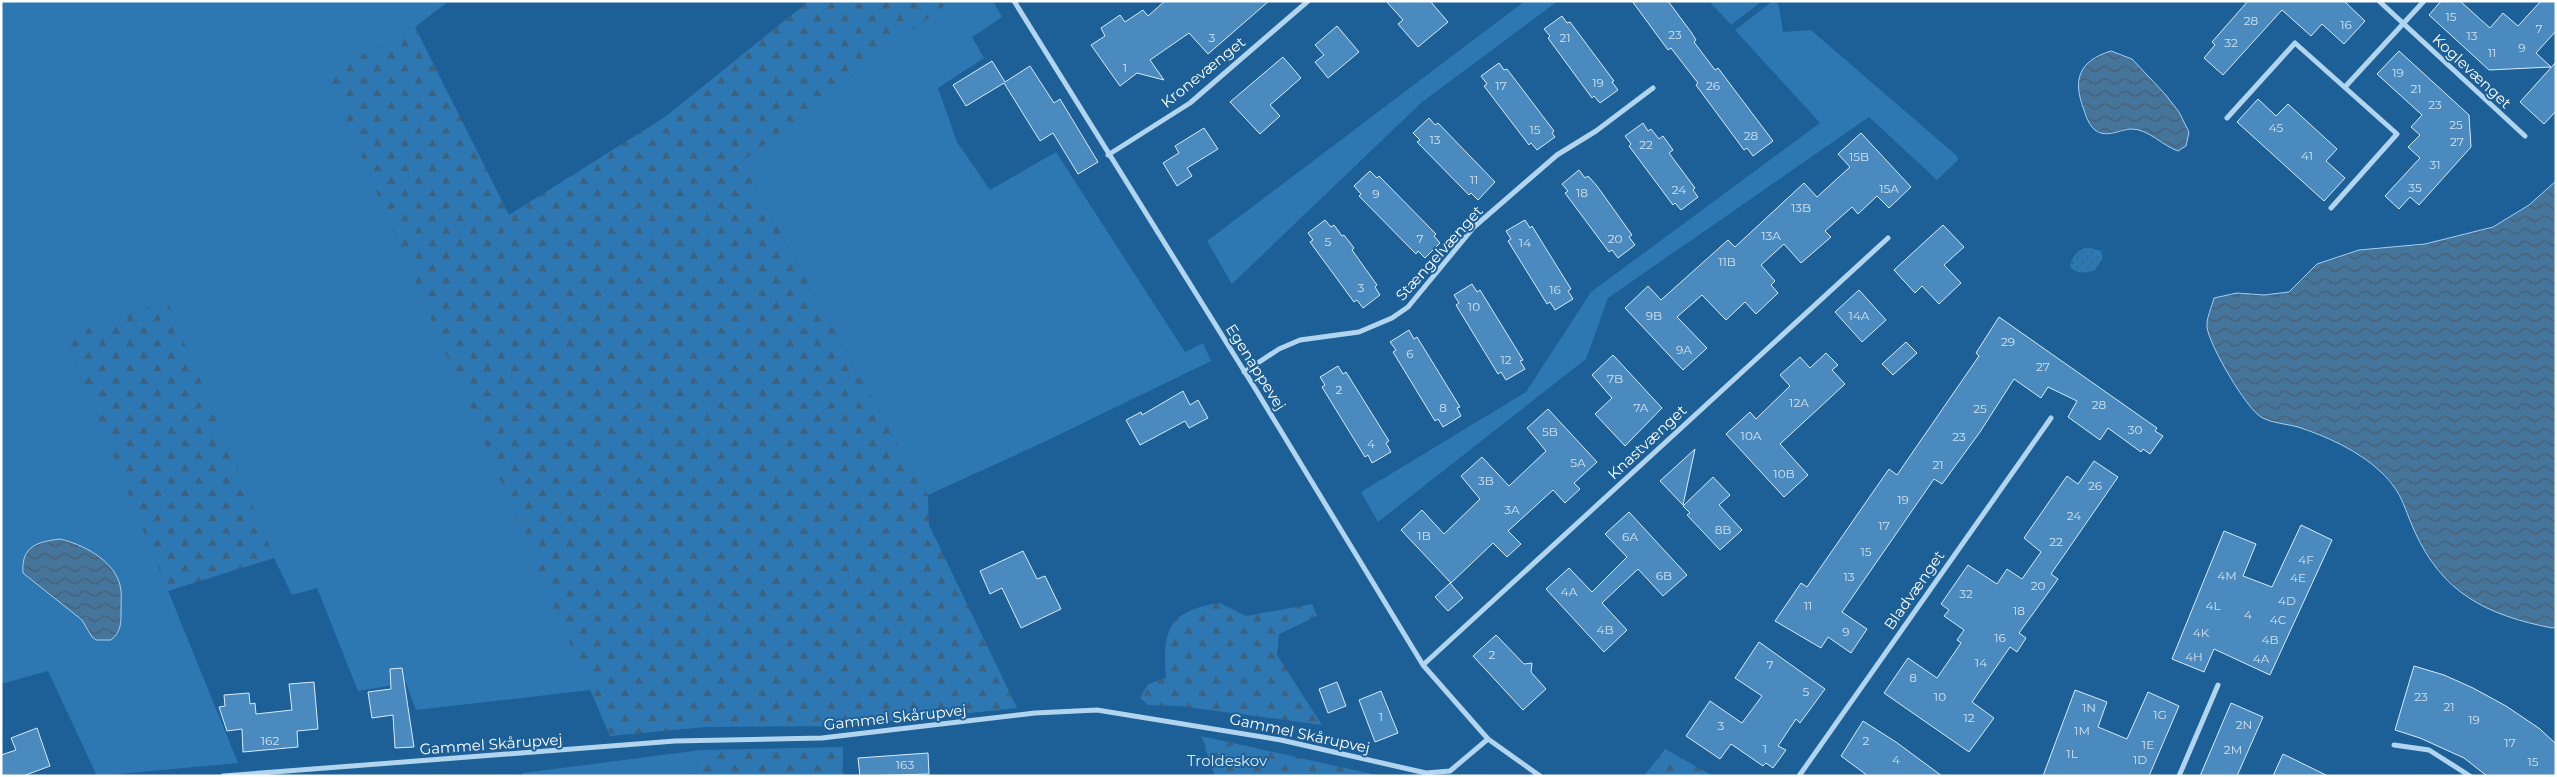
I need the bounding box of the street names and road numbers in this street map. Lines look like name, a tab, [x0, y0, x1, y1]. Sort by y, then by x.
street label: Koglevænget	[2429, 30, 2515, 112]
street label: Kronevænget	[1157, 32, 1249, 112]
street label: Stængelvænget	[1391, 201, 1487, 305]
street label: Egenappevej	[1222, 320, 1290, 414]
street label: Knastvænget	[1604, 401, 1690, 483]
street label: Bladvænget	[1880, 547, 1948, 633]
street label: Gammel Skårupvej	[823, 700, 967, 734]
street label: Gammel Skårupvej	[1228, 709, 1372, 757]
street label: Gammel Skårupvej	[419, 730, 563, 758]

